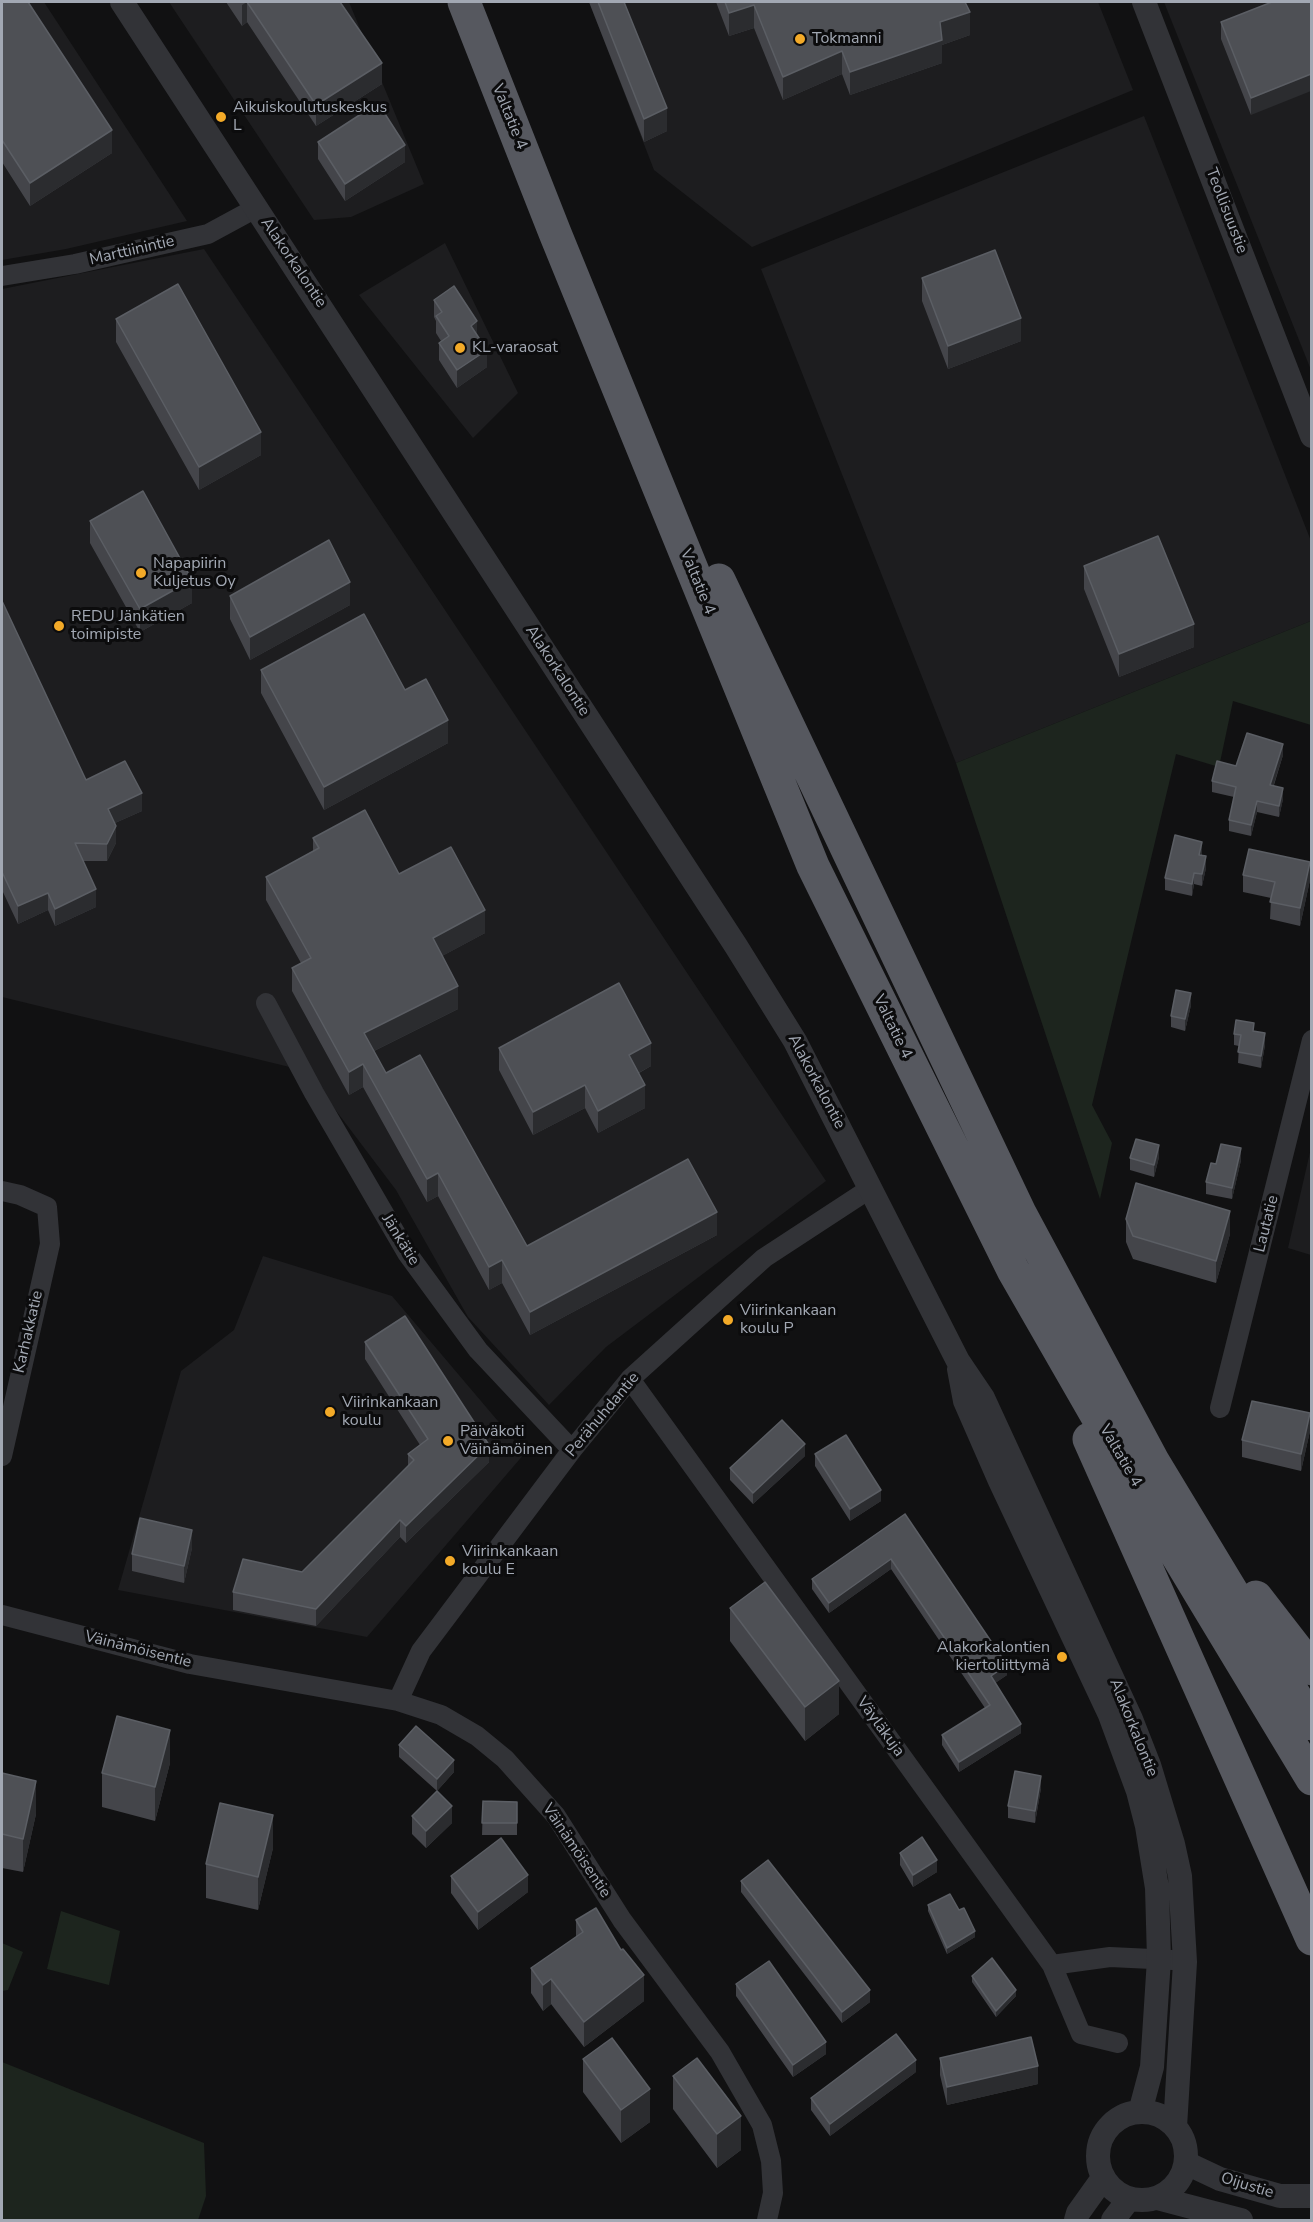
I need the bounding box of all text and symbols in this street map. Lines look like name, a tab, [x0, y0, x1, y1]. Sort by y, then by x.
place label: Tokmanni	[812, 29, 881, 49]
marker: Tokmanni	[793, 32, 807, 46]
street label: Valtatie 4	[487, 82, 531, 152]
place label: Aikuiskoulutuskeskus L	[233, 98, 387, 136]
marker: Aikuiskoulutuskeskus L	[214, 110, 228, 124]
street label: Teollisuustie	[1201, 166, 1251, 256]
street label: Alakorkalontie	[256, 214, 330, 312]
street label: Marttiinintie	[88, 232, 176, 270]
place label: KL-varaosat	[472, 338, 558, 358]
marker: KL-varaosat	[453, 341, 467, 355]
street label: Valtatie 4	[675, 547, 719, 617]
place label: Napapiirin Kuljetus Oy	[153, 554, 236, 592]
marker: Napapiirin Kuljetus Oy	[134, 566, 148, 580]
place label: REDU Jänkätien toimipiste	[71, 607, 185, 645]
marker: REDU Jänkätien toimipiste	[52, 619, 66, 633]
street label: Alakorkalontie	[521, 622, 593, 720]
street label: Valtatie 4	[868, 992, 916, 1062]
street label: Alakorkalontie	[783, 1032, 849, 1132]
street label: Lautatie	[1251, 1194, 1283, 1254]
street label: Jänkätie	[377, 1211, 423, 1269]
street label: Karhakkatie	[10, 1289, 48, 1375]
place label: Viirinkankaan koulu P	[740, 1301, 836, 1339]
marker: Viirinkankaan koulu P	[721, 1313, 735, 1327]
street label: Perähuhdantie	[562, 1369, 644, 1461]
place label: Viirinkankaan koulu	[342, 1393, 438, 1431]
marker: Viirinkankaan koulu	[323, 1405, 337, 1419]
street label: Valtatie 4	[1094, 1421, 1146, 1491]
place label: Päiväkoti Väinämöinen	[460, 1422, 553, 1460]
marker: Päiväkoti Väinämöinen	[441, 1434, 455, 1448]
place label: Viirinkankaan koulu E	[462, 1542, 558, 1580]
marker: Viirinkankaan koulu E	[443, 1554, 457, 1568]
street label: Väinämöisentie	[83, 1627, 193, 1673]
place label: Alakorkalontien kiertoliittymä	[937, 1638, 1050, 1676]
marker: Alakorkalontien kiertoliittymä	[1055, 1650, 1069, 1664]
street label: Alakorkalontie	[1105, 1676, 1161, 1780]
street label: Väyläkuja	[852, 1693, 908, 1761]
street label: Väinämöisentie	[537, 1800, 615, 1902]
street label: Oijustie	[1218, 2169, 1276, 2203]

